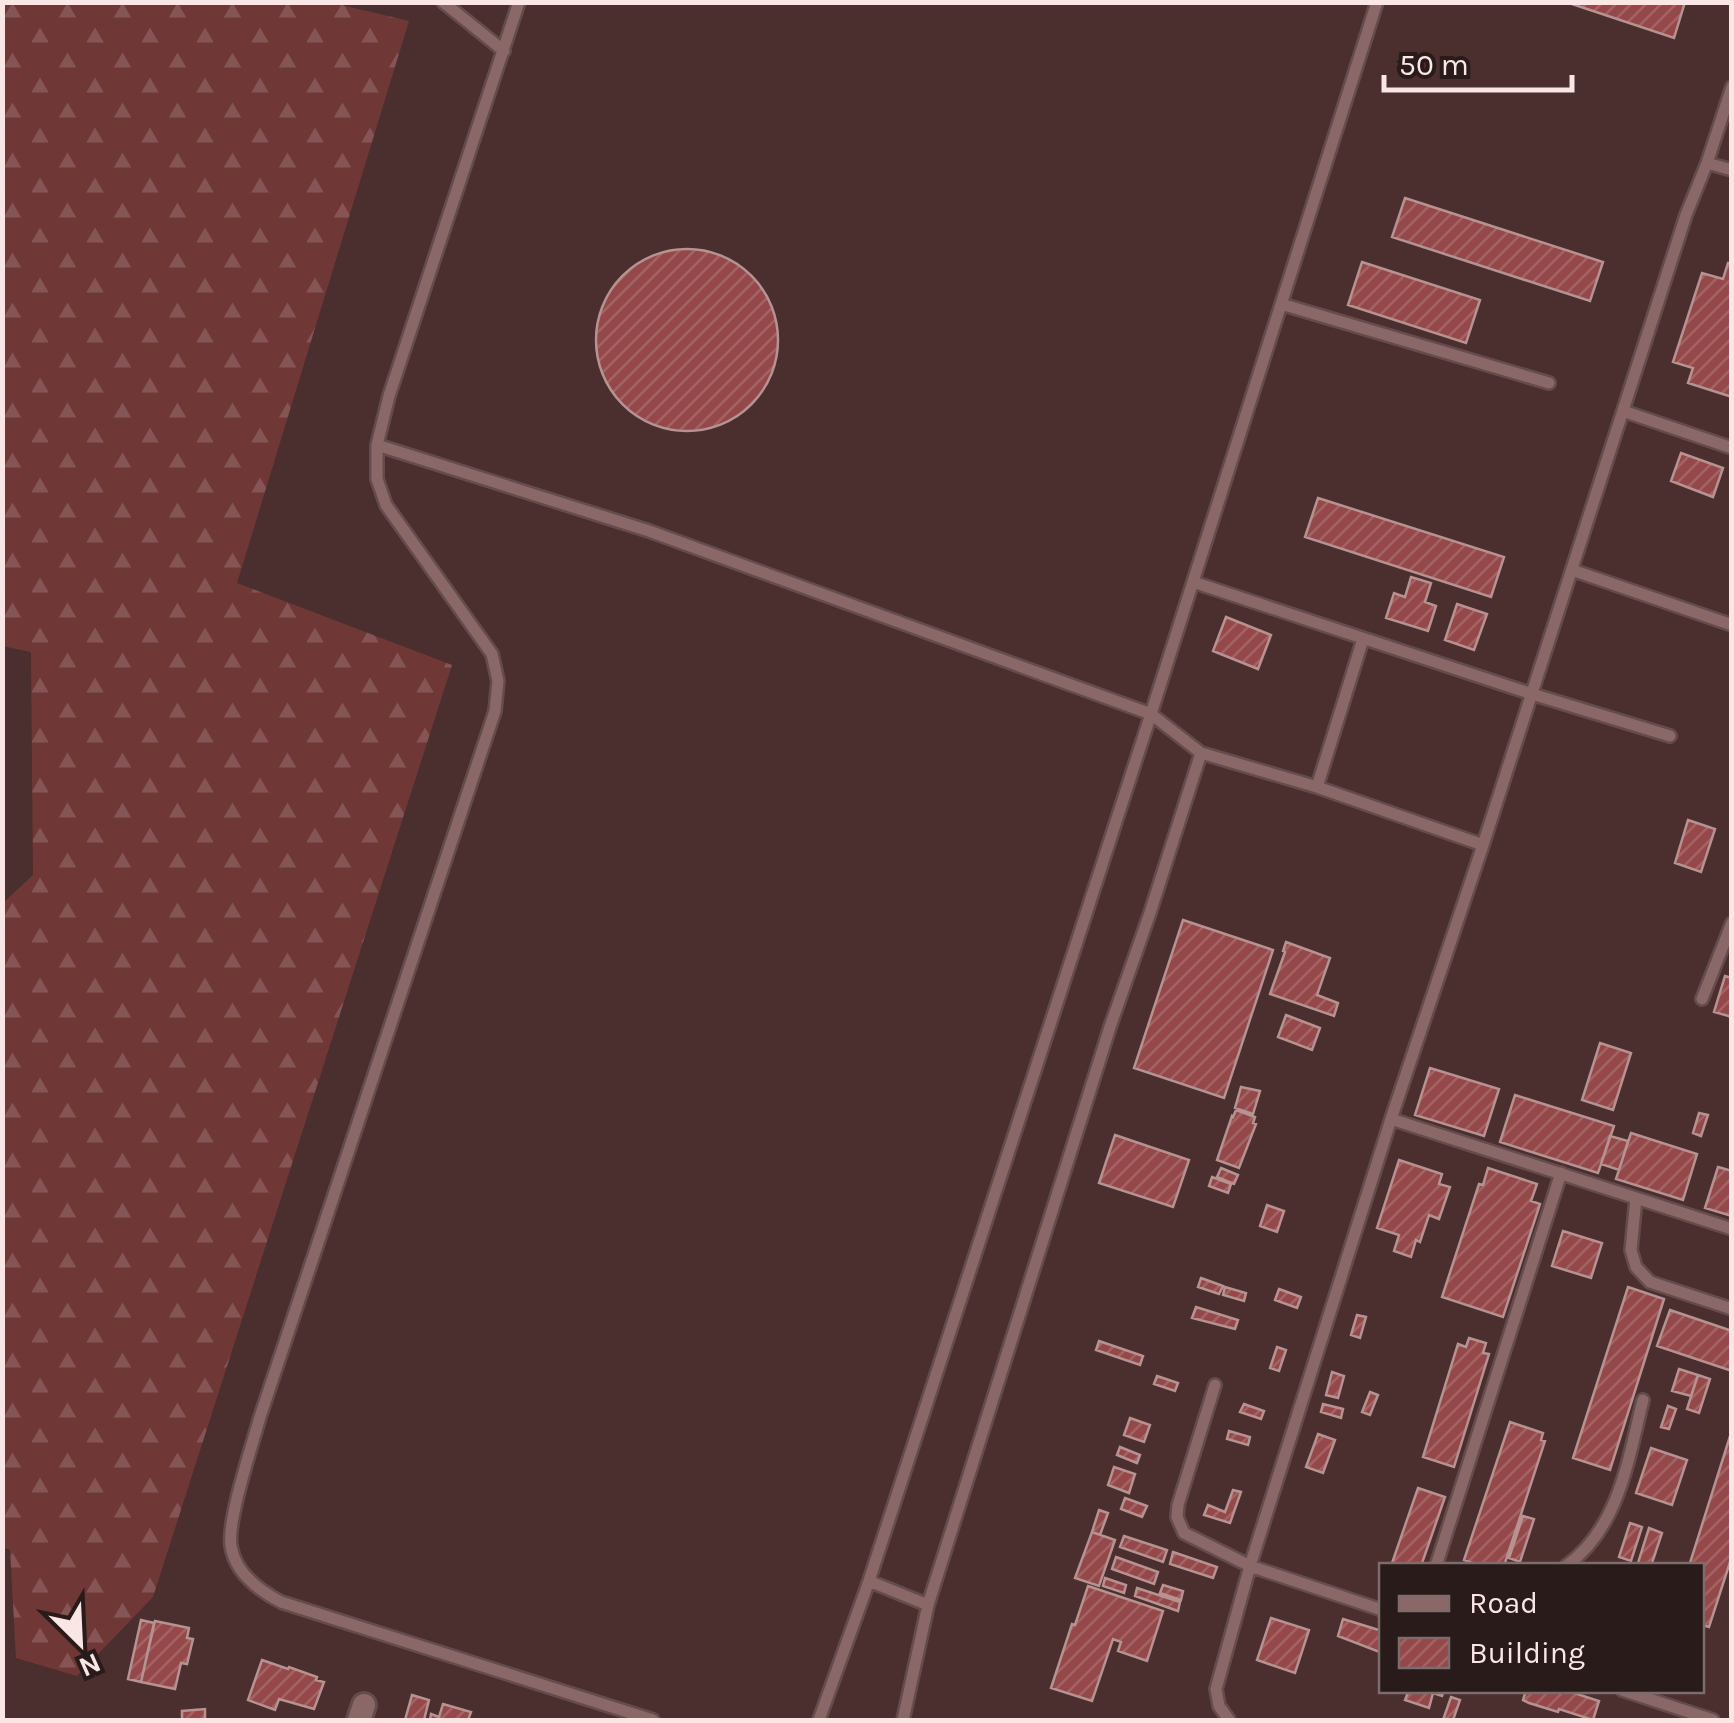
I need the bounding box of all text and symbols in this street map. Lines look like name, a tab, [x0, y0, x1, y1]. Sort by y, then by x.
scale bar	[1384, 30, 1572, 92]
text: 50 m	[1399, 47, 1469, 83]
legend	[1379, 1563, 1704, 1693]
text: Road	[1469, 1585, 1538, 1621]
north arrow	[30, 1593, 130, 1693]
text: Building	[1469, 1635, 1585, 1671]
text: N	[74, 1646, 106, 1685]

